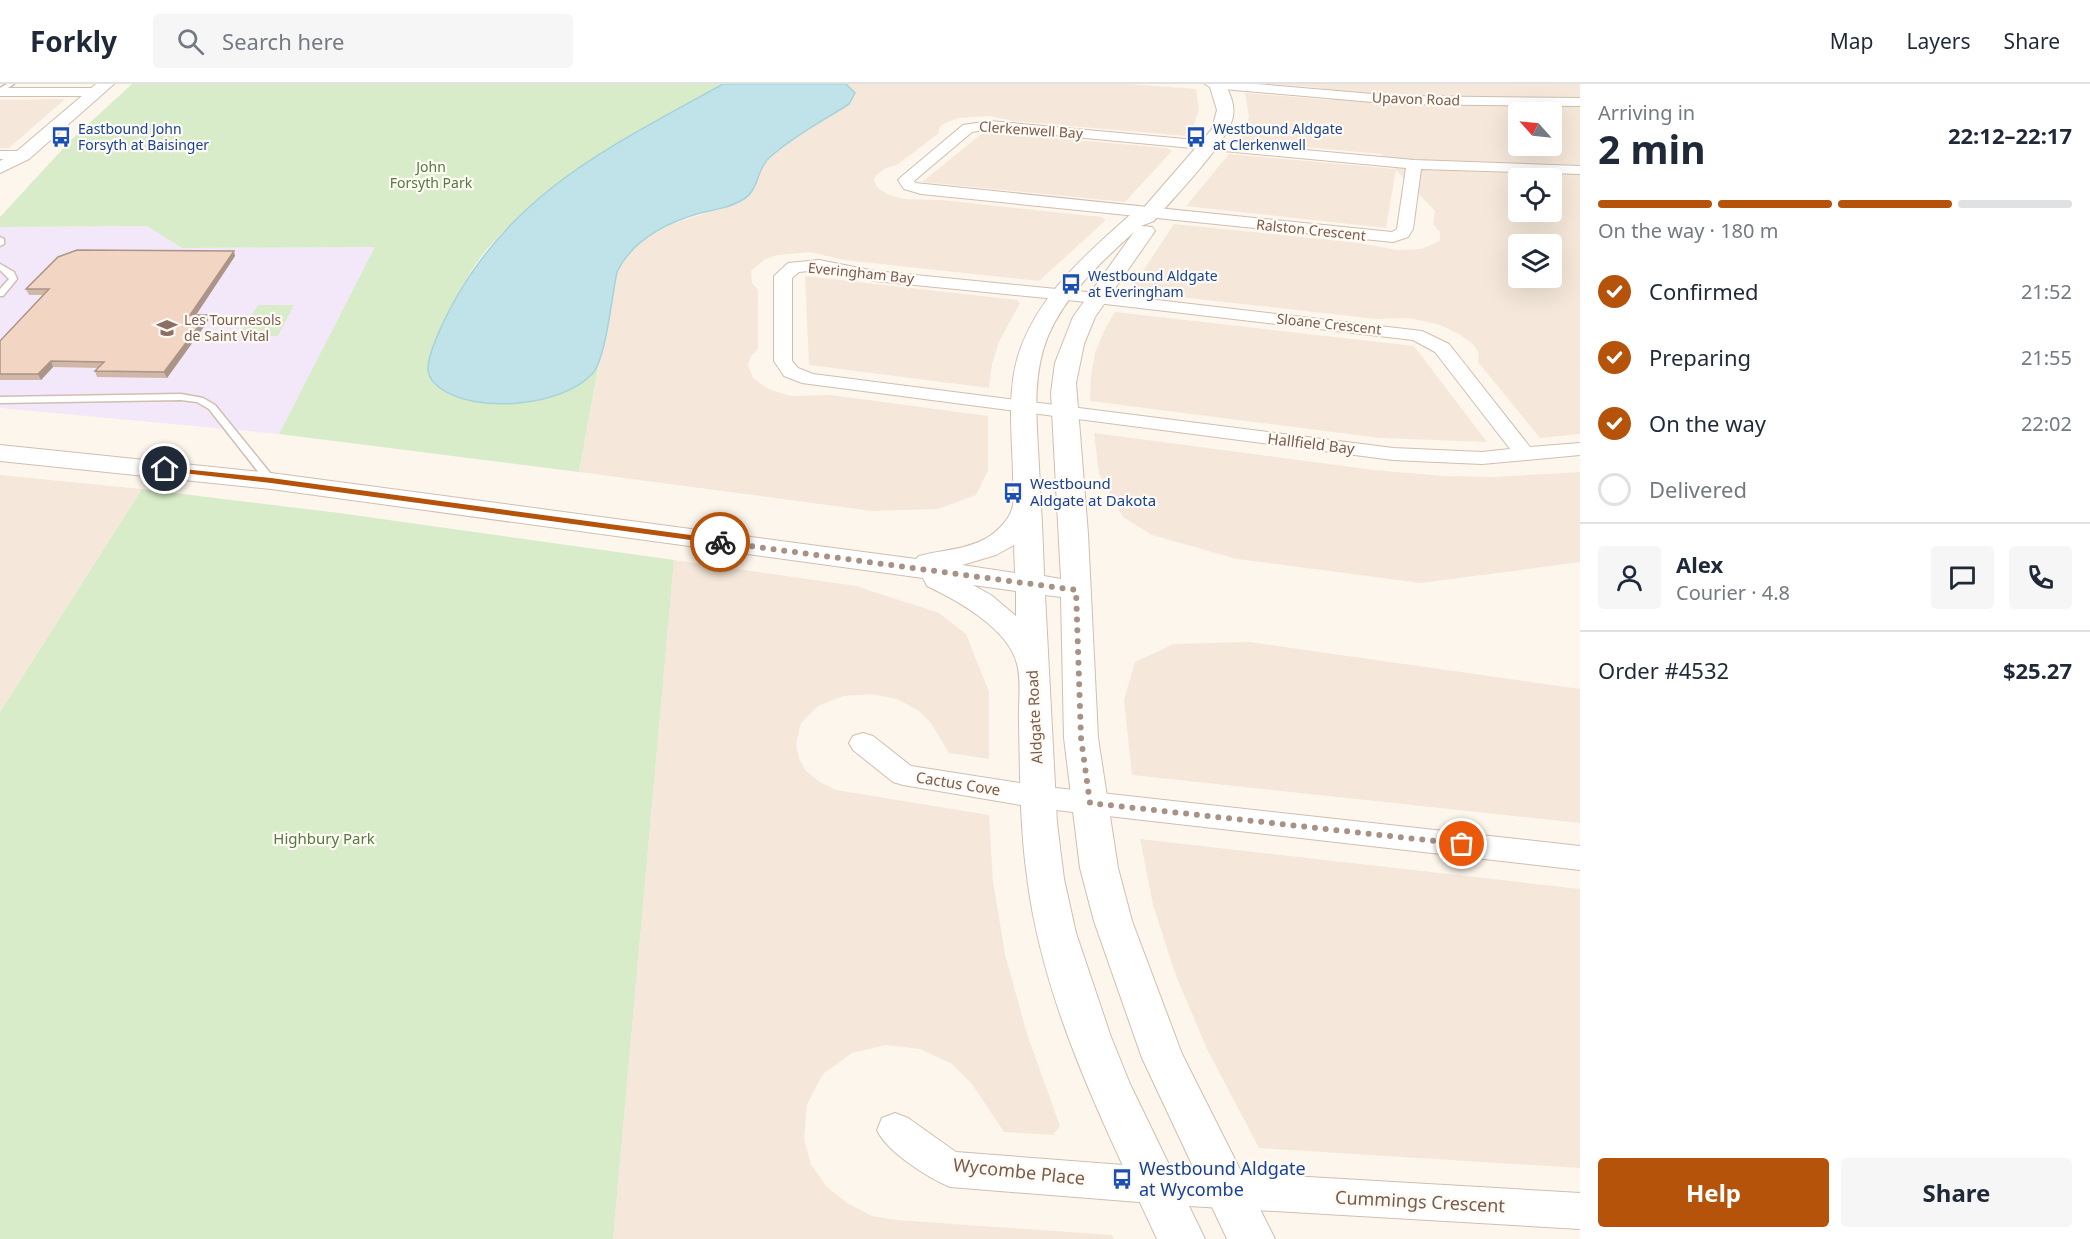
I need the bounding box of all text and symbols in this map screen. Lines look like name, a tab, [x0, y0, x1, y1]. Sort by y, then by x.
search box	[153, 14, 573, 68]
text: Forkly	[30, 22, 117, 60]
icon: search	[174, 25, 207, 58]
text: Search here	[222, 26, 345, 56]
text: Map	[1830, 27, 1874, 55]
text: Layers	[1907, 27, 1971, 55]
text: Share	[2004, 27, 2060, 55]
street label: Upavon Road	[1372, 87, 1460, 110]
text: Arriving in	[1598, 99, 1695, 126]
north arrow	[1508, 102, 1562, 156]
map controls	[1508, 102, 1562, 288]
street label: Clerkenwell Bay	[978, 116, 1084, 143]
place label: Eastbound John Forsyth at Baisinger	[78, 119, 209, 154]
place label: Westbound Aldgate at Clerkenwell	[1213, 119, 1343, 154]
text: 22:12–22:17	[1948, 120, 2072, 150]
text: 2 min	[1598, 122, 1705, 175]
bus stop icon: Eastbound John Forsyth at Baisinger	[49, 125, 73, 149]
bus stop icon: Westbound Aldgate at Clerkenwell	[1184, 125, 1208, 149]
park label: John Forsyth Park	[390, 157, 473, 192]
button: locate	[1508, 168, 1562, 222]
street label: Ralston Crescent	[1255, 214, 1367, 245]
text: On the way · 180 m	[1598, 217, 1778, 244]
button: layers	[1508, 234, 1562, 288]
street label: Everingham Bay	[807, 257, 916, 288]
place label: Westbound Aldgate at Everingham	[1088, 266, 1218, 301]
bus stop icon: Westbound Aldgate at Everingham	[1059, 272, 1083, 296]
icon: check	[1598, 275, 1631, 308]
text: Confirmed	[1649, 276, 1759, 306]
text: 21:52	[2021, 278, 2072, 305]
street label: Sloane Crescent	[1276, 309, 1382, 338]
place label: Les Tournesols de Saint Vital	[184, 310, 282, 345]
school or university icon: Les Tournesols de Saint Vital	[155, 316, 179, 340]
icon: check	[1598, 341, 1631, 374]
text: Preparing	[1649, 342, 1751, 372]
text: 21:55	[2021, 344, 2072, 371]
icon: check	[1598, 407, 1631, 440]
text: On the way	[1649, 408, 1766, 438]
text: 22:02	[2021, 410, 2072, 437]
street label: Hallfield Bay	[1266, 428, 1356, 458]
pin	[139, 443, 190, 494]
icon: home	[148, 452, 181, 485]
place label: Westbound Aldgate at Dakota	[1030, 473, 1156, 510]
text: Delivered	[1649, 474, 1747, 504]
bus stop icon: Westbound Aldgate at Dakota	[1001, 481, 1025, 505]
courier	[690, 512, 750, 572]
icon: bike	[704, 526, 737, 559]
button: person	[1598, 546, 1661, 609]
button: chat	[1931, 546, 1994, 609]
button: phone	[2009, 546, 2072, 609]
text: Alex	[1676, 549, 1723, 579]
text: Courier · 4.8	[1676, 579, 1790, 606]
text: Order #4532	[1598, 655, 1729, 685]
text: $25.27	[2003, 655, 2072, 685]
street label: Aldgate Road	[1022, 670, 1046, 765]
street label: Cactus Cove	[915, 766, 1002, 800]
pin	[1436, 818, 1487, 869]
icon: bag	[1445, 827, 1478, 860]
park label: Highbury Park	[273, 828, 375, 848]
street label: Wycombe Place	[952, 1152, 1086, 1190]
place label: Westbound Aldgate at Wycombe	[1139, 1156, 1306, 1201]
button: Help	[1598, 1158, 1829, 1227]
button: Share	[1841, 1158, 2072, 1227]
bus stop icon: Westbound Aldgate at Wycombe	[1110, 1167, 1134, 1191]
street label: Cummings Crescent	[1335, 1185, 1506, 1217]

